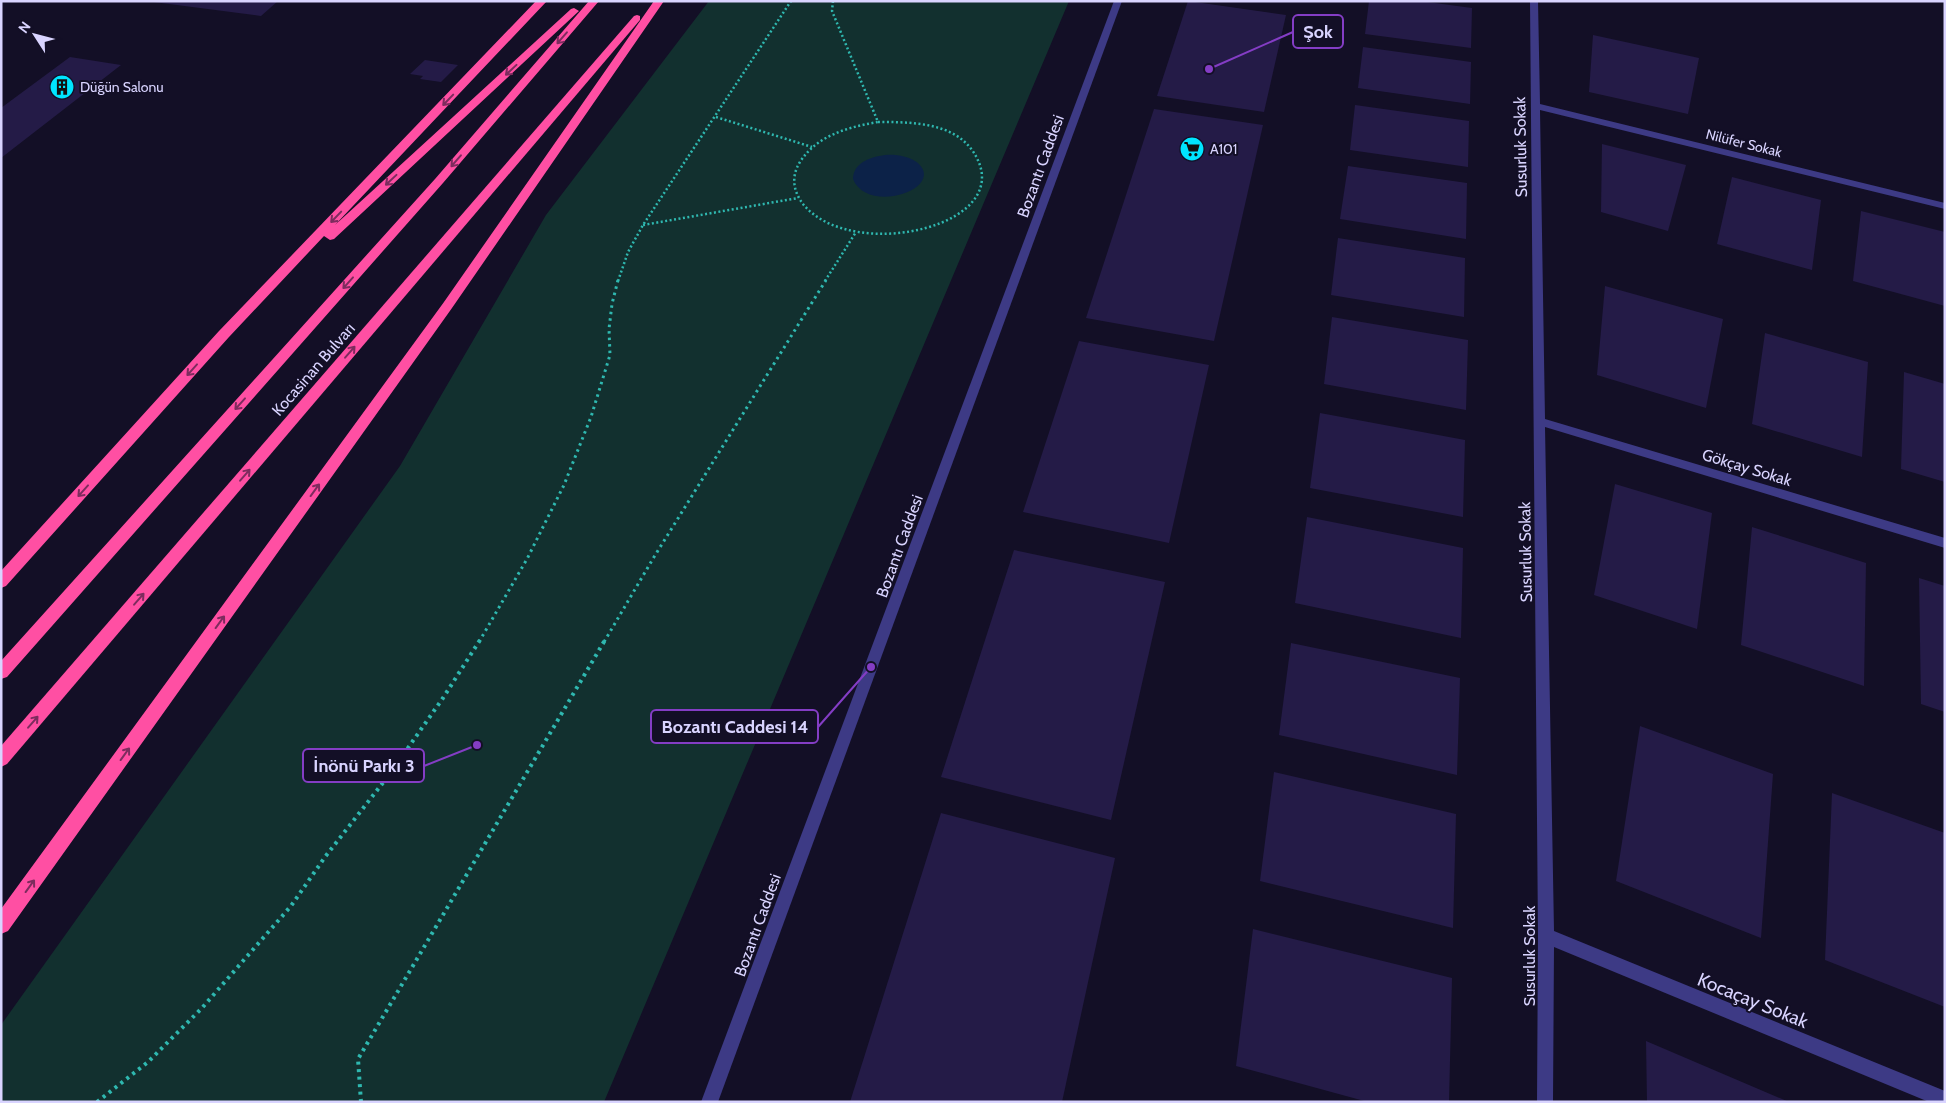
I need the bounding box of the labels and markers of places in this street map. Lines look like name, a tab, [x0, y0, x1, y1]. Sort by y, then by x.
callout: Şok	[1293, 15, 1343, 48]
building icon: Düğün Salonu	[49, 74, 75, 100]
place label: Düğün Salonu	[80, 78, 164, 96]
supermarket icon: A101	[1179, 136, 1205, 162]
place label: A101	[1210, 140, 1237, 158]
callout: Bozantı Caddesi 14	[651, 710, 818, 743]
callout: İnönü Parkı 3	[303, 749, 424, 782]

